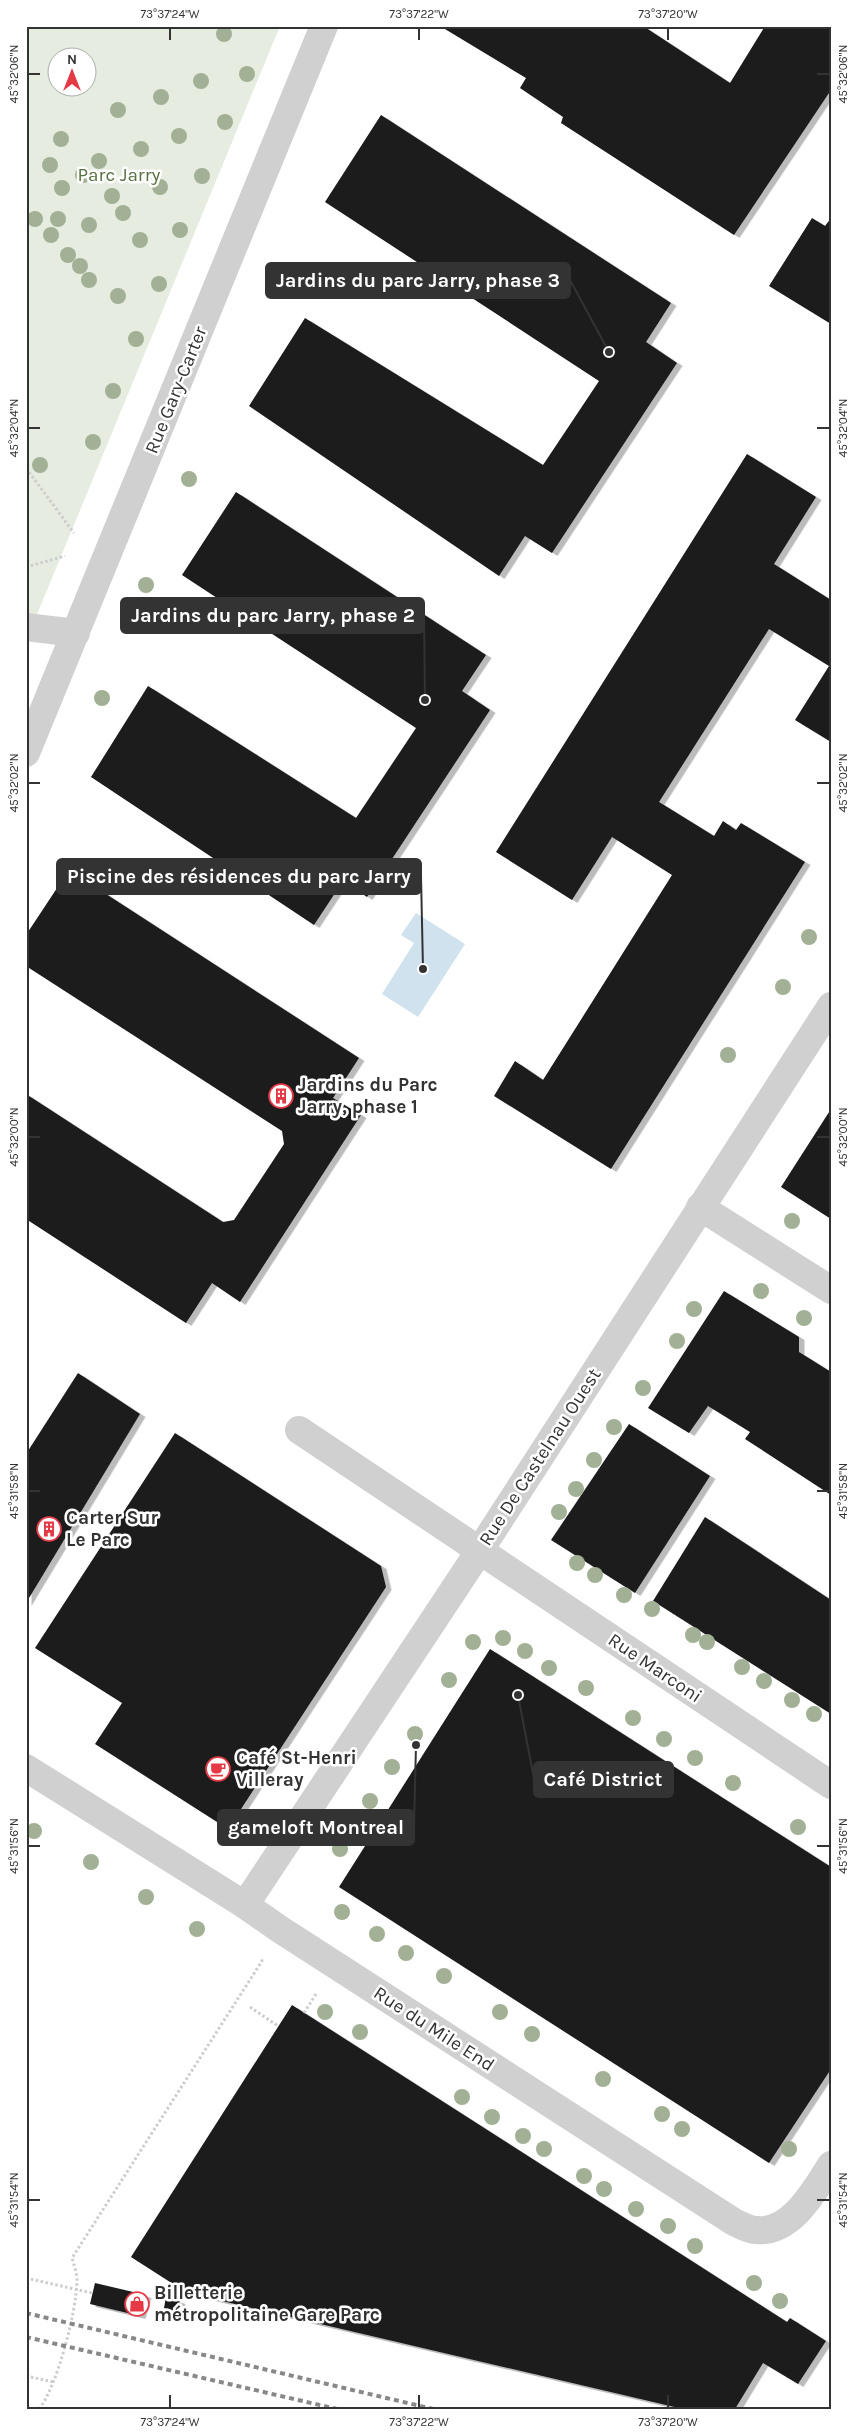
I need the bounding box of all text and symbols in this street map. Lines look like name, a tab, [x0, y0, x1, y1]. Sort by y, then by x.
text: 73°37'24"W	[140, 7, 200, 21]
text: 73°37'22"W	[389, 7, 449, 21]
text: 73°37'20"W	[638, 7, 698, 21]
text: 45°32'06"N	[7, 44, 21, 104]
text: 45°32'06"N	[836, 44, 850, 104]
north arrow	[48, 48, 98, 98]
text: N	[67, 51, 77, 68]
park label: Parc Jarry	[78, 164, 161, 186]
callout: Jardins du parc Jarry, phase 3	[266, 263, 570, 298]
text: Jardins du parc Jarry, phase 3	[276, 269, 560, 292]
street label: Rue Gary-Carter	[140, 323, 212, 457]
text: 45°32'04"N	[7, 399, 21, 457]
text: 45°32'04"N	[836, 399, 850, 457]
callout: Jardins du parc Jarry, phase 2	[121, 598, 424, 633]
text: Jardins du parc Jarry, phase 2	[131, 604, 415, 627]
text: 45°32'02"N	[7, 753, 21, 813]
text: 45°32'02"N	[836, 753, 850, 813]
callout: Piscine des résidences du parc Jarry	[57, 859, 421, 894]
text: Piscine des résidences du parc Jarry	[67, 865, 411, 888]
place label: Jardins du Parc Jarry, phase 1	[298, 1074, 438, 1118]
building icon: Jardins du Parc Jarry, phase 1	[268, 1083, 294, 1109]
text: 45°32'00"N	[7, 1107, 21, 1167]
text: 45°32'00"N	[836, 1107, 850, 1167]
street label: Rue De Castelnau Ouest	[474, 1364, 606, 1550]
text: 45°31'58"N	[7, 1463, 21, 1519]
text: 45°31'58"N	[836, 1463, 850, 1519]
place label: Carter Sur Le Parc	[66, 1507, 158, 1551]
building icon: Carter Sur Le Parc	[36, 1516, 62, 1542]
street label: Rue Marconi	[604, 1629, 706, 1707]
place label: Café St-Henri Villeray	[236, 1747, 357, 1791]
cafe icon: Café St-Henri Villeray	[205, 1756, 231, 1782]
callout: Café District	[534, 1762, 673, 1797]
text: Café District	[544, 1768, 663, 1791]
callout: gameloft Montreal	[218, 1810, 414, 1845]
text: gameloft Montreal	[228, 1816, 404, 1839]
text: 45°31'56"N	[7, 1818, 21, 1874]
text: 45°31'56"N	[836, 1818, 850, 1874]
street label: Rue du Mile End	[370, 1982, 498, 2076]
text: 45°31'54"N	[7, 2172, 21, 2228]
text: 45°31'54"N	[836, 2172, 850, 2228]
place label: Billetterie métropolitaine Gare Parc	[154, 2282, 380, 2326]
shop icon: Billetterie métropolitaine Gare Parc	[124, 2291, 150, 2317]
text: 73°37'24"W	[140, 2415, 200, 2429]
text: 73°37'22"W	[389, 2415, 449, 2429]
text: 73°37'20"W	[638, 2415, 698, 2429]

